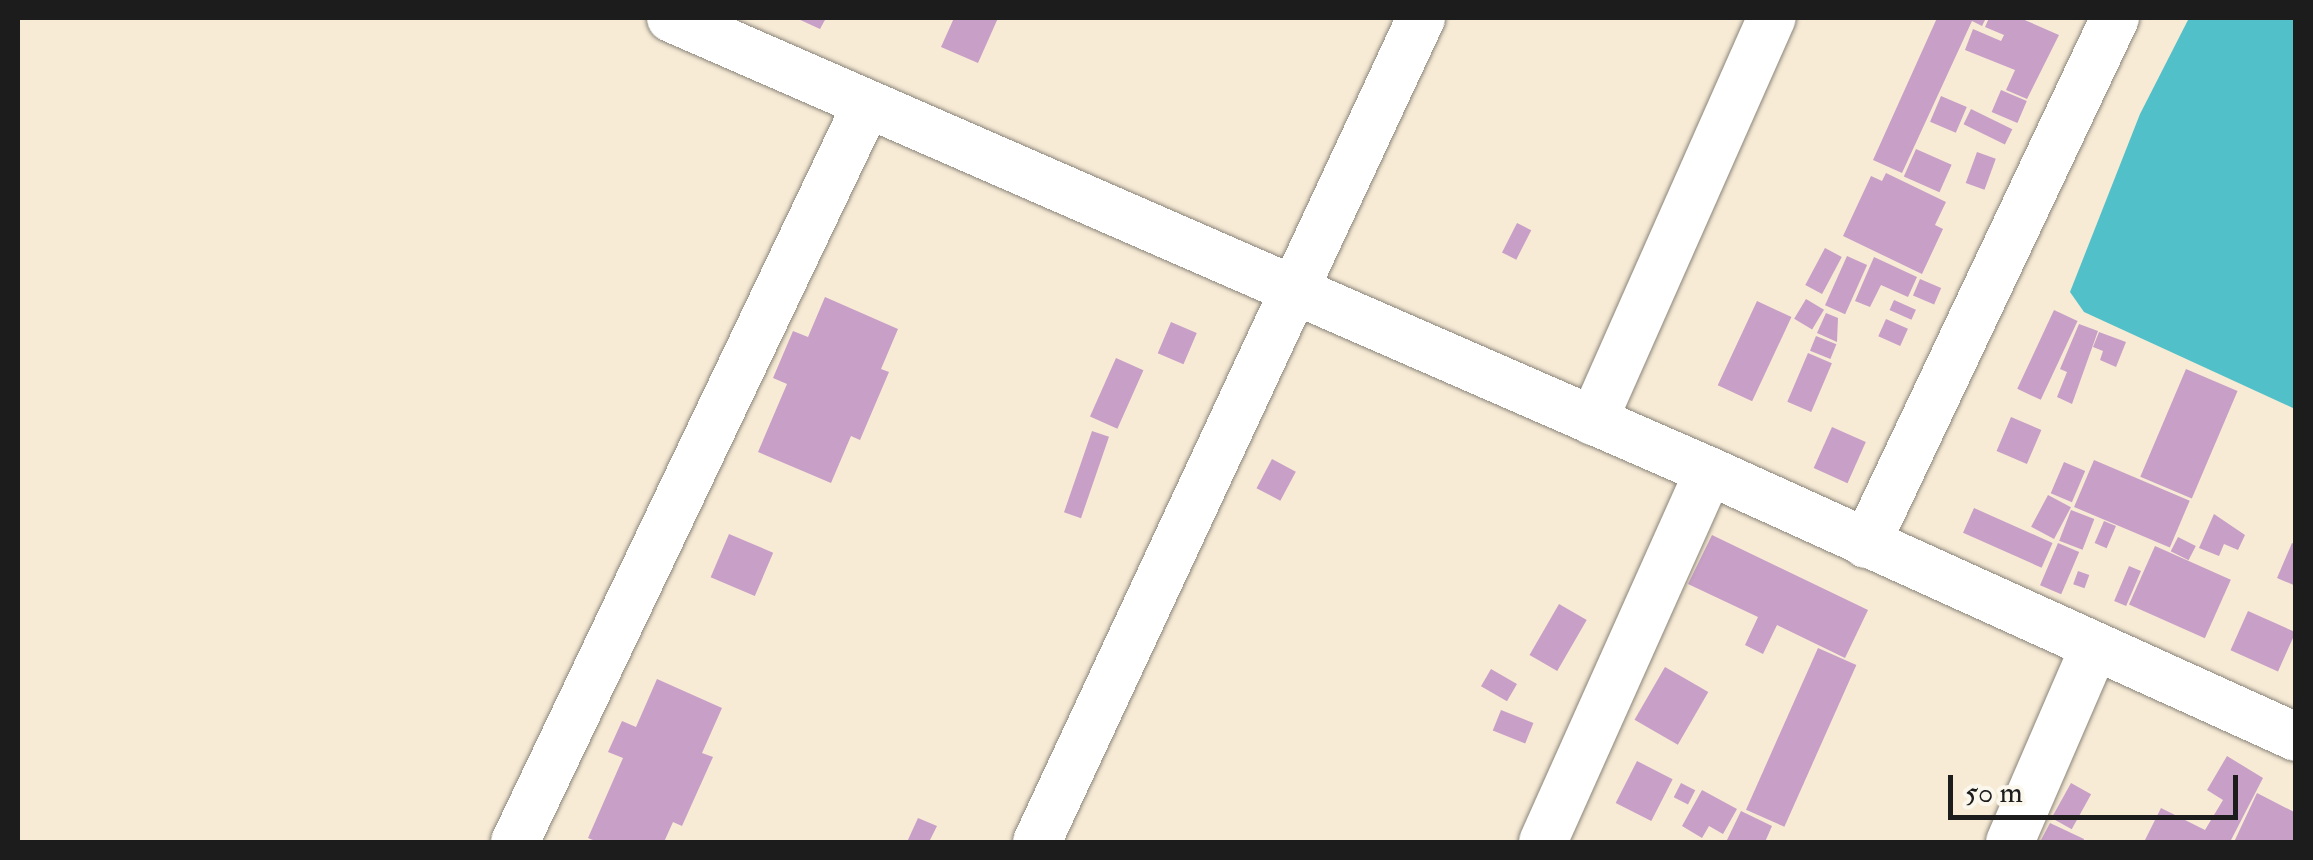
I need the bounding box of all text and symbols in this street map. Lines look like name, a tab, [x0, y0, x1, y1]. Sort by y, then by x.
scale bar	[1953, 755, 2243, 817]
text: 50 m	[1965, 774, 2023, 811]

